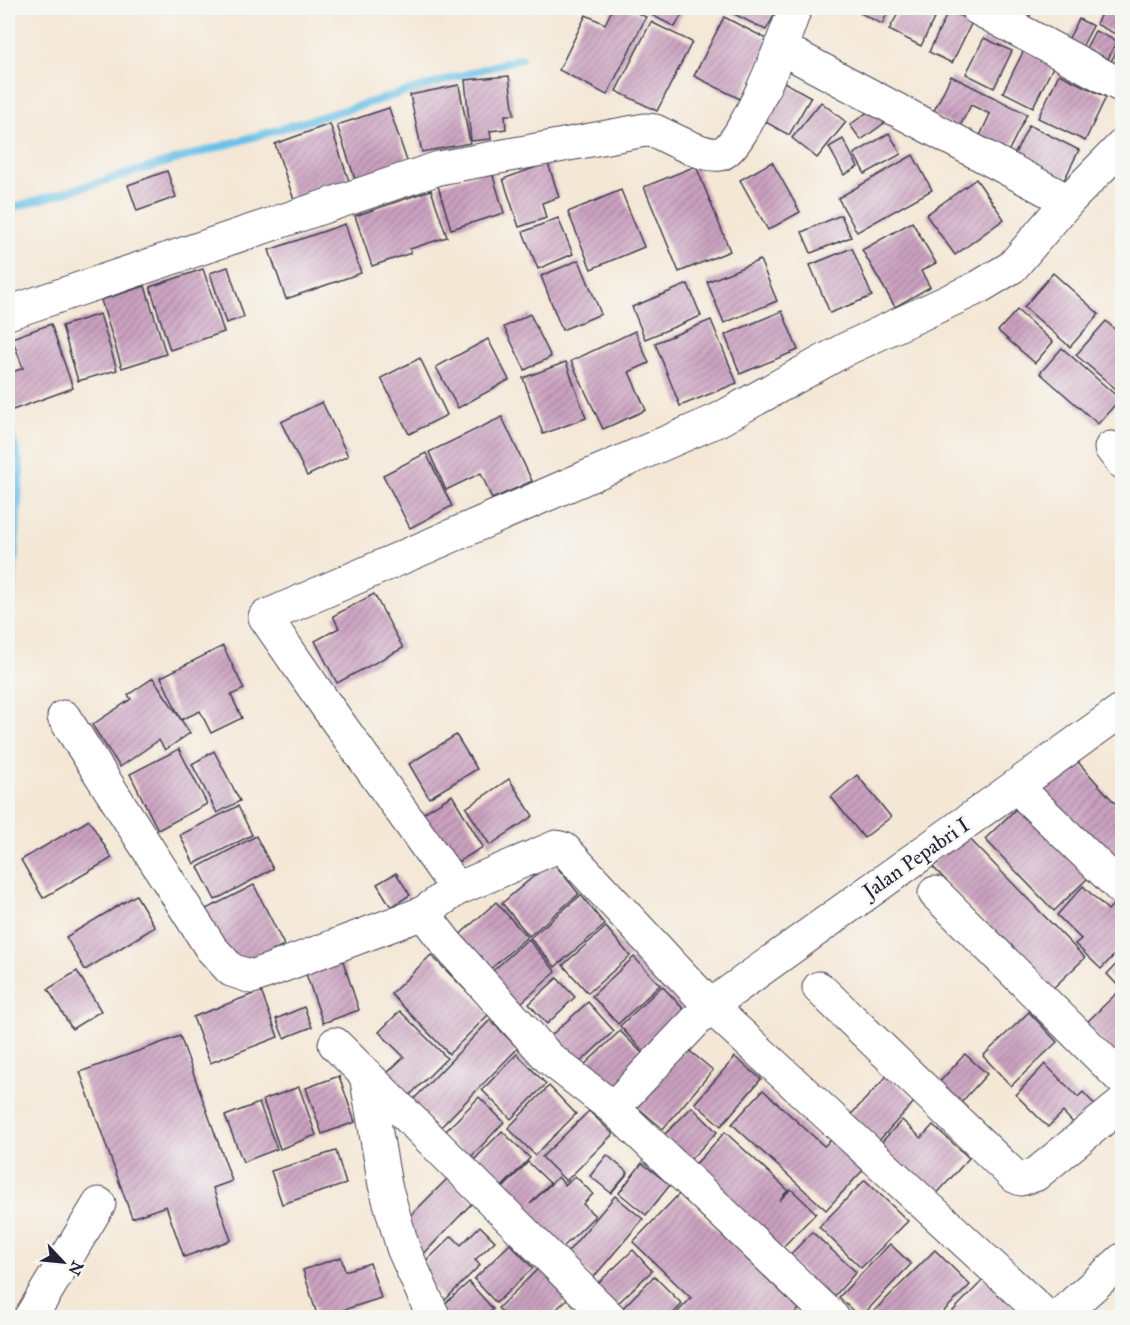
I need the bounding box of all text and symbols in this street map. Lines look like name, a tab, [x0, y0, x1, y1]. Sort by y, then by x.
street label: Jalan Pepabri I	[856, 812, 974, 905]
north arrow	[33, 1232, 93, 1292]
text: N	[64, 1258, 88, 1279]

